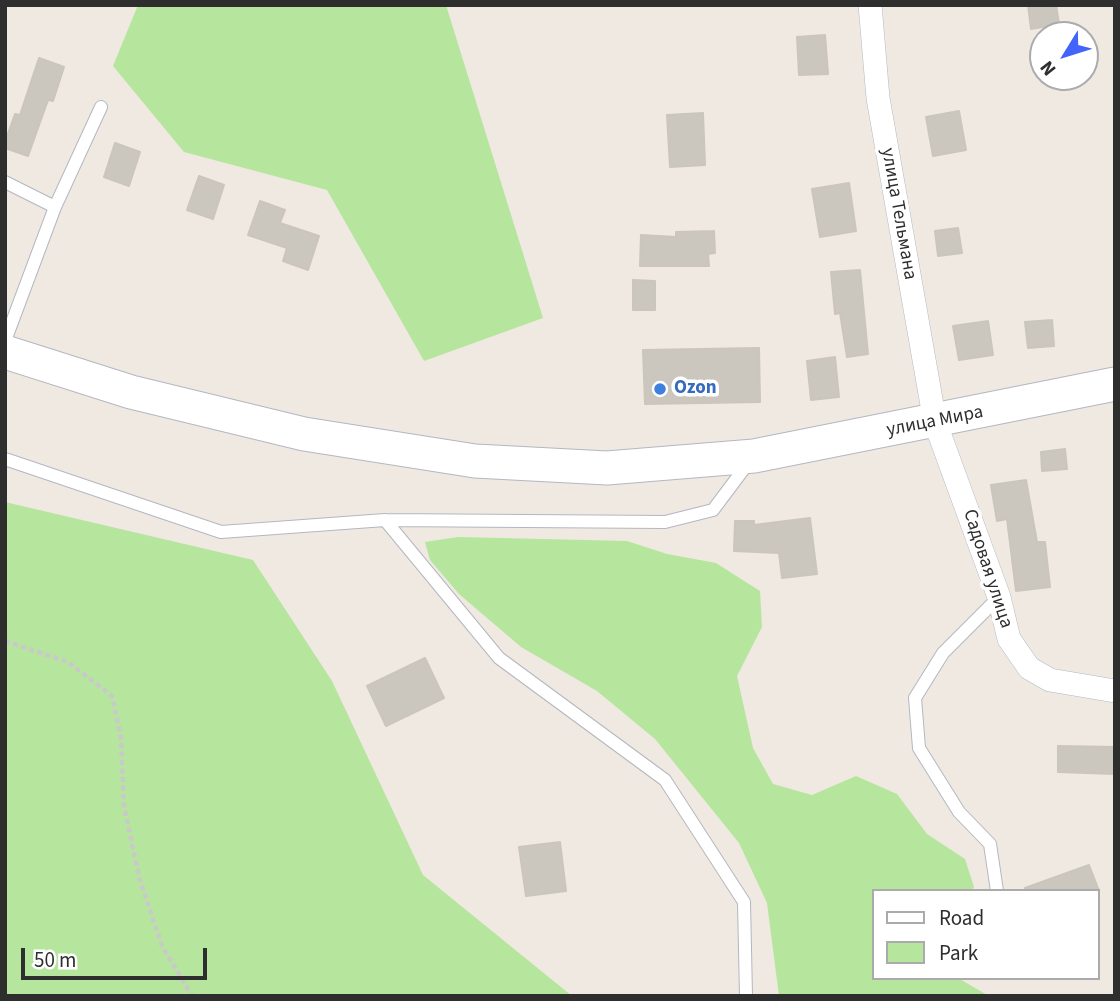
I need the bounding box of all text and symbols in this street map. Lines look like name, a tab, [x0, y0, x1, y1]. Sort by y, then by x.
north arrow	[1029, 21, 1099, 91]
text: N	[1034, 55, 1063, 81]
street label: улица Тельмана	[875, 146, 921, 282]
place label: Ozon	[674, 378, 717, 400]
marker: Ozon	[652, 381, 668, 397]
street label: улица Мира	[885, 401, 985, 443]
street label: Садовая улица	[957, 507, 1017, 631]
legend	[872, 889, 1099, 980]
text: Road	[939, 903, 984, 933]
scale bar	[24, 934, 210, 978]
text: Park	[939, 938, 978, 968]
text: 50 m	[34, 945, 76, 975]

